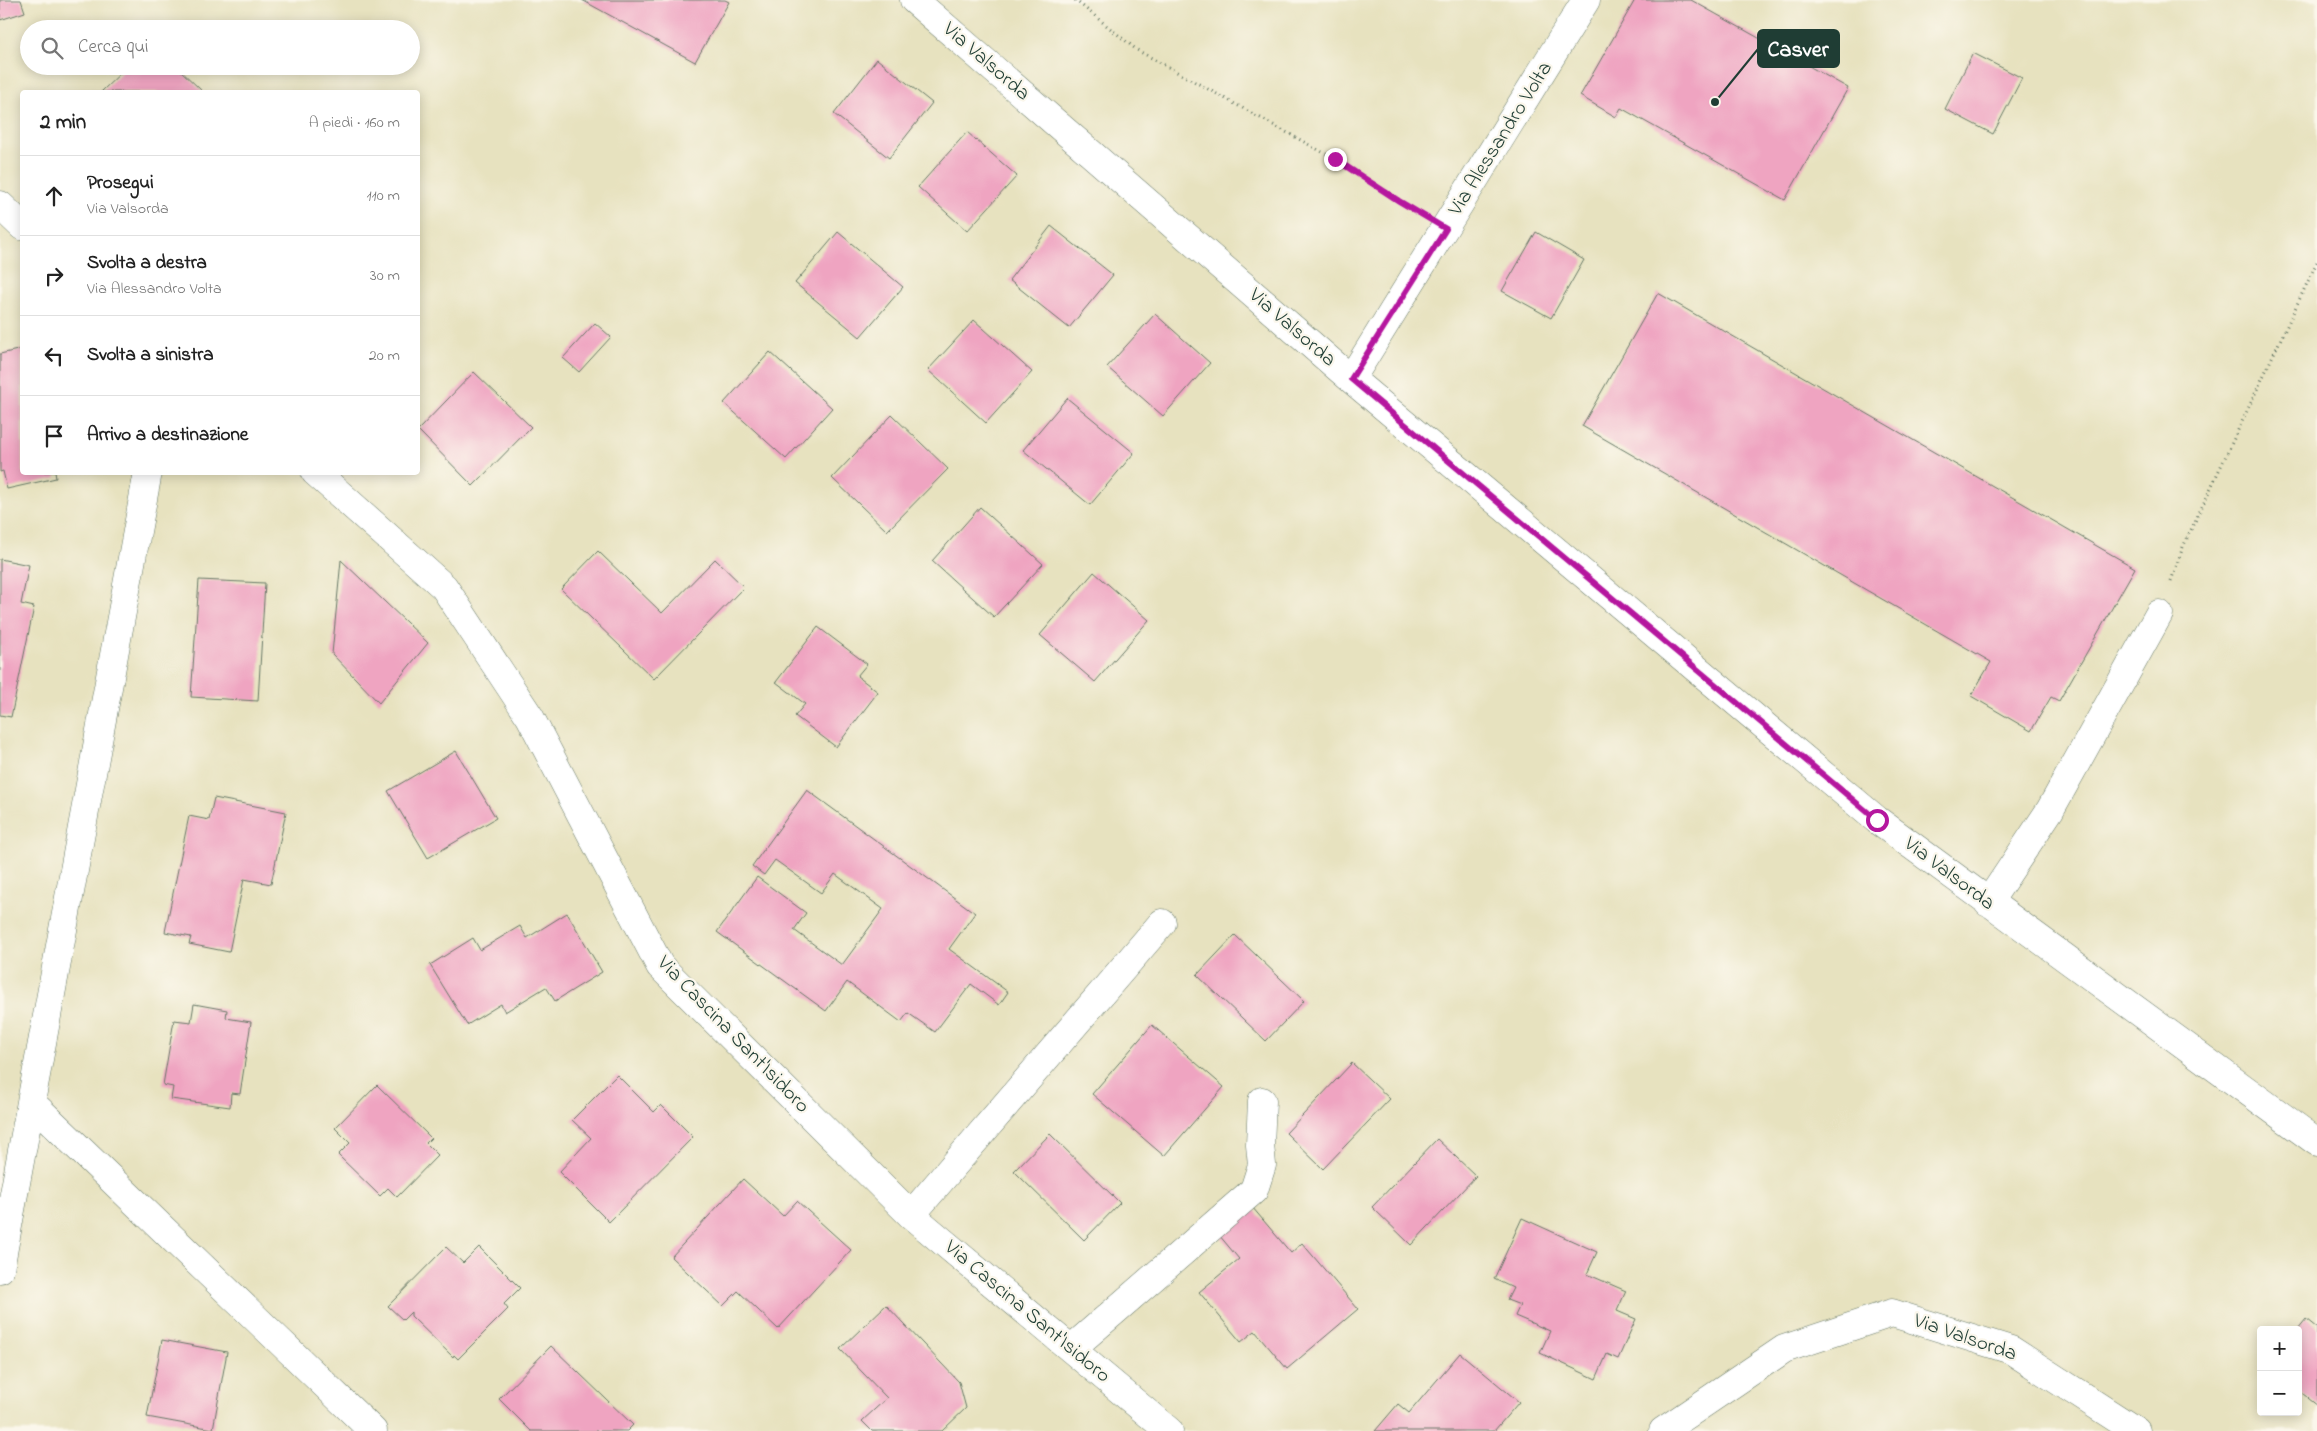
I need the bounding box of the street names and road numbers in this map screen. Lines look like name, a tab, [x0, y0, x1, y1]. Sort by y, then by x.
street label: Via Valsorda	[935, 15, 1036, 109]
street label: Via Alessandro Volta	[1441, 56, 1561, 223]
street label: Via Valsorda	[1241, 281, 1342, 375]
street label: Via Valsorda	[1896, 829, 2001, 918]
street label: Via Cascina Sant'Isidoro	[649, 949, 816, 1121]
street label: Via Cascina Sant'Isidoro	[937, 1233, 1117, 1391]
street label: Via Valsorda	[1908, 1306, 2021, 1370]

